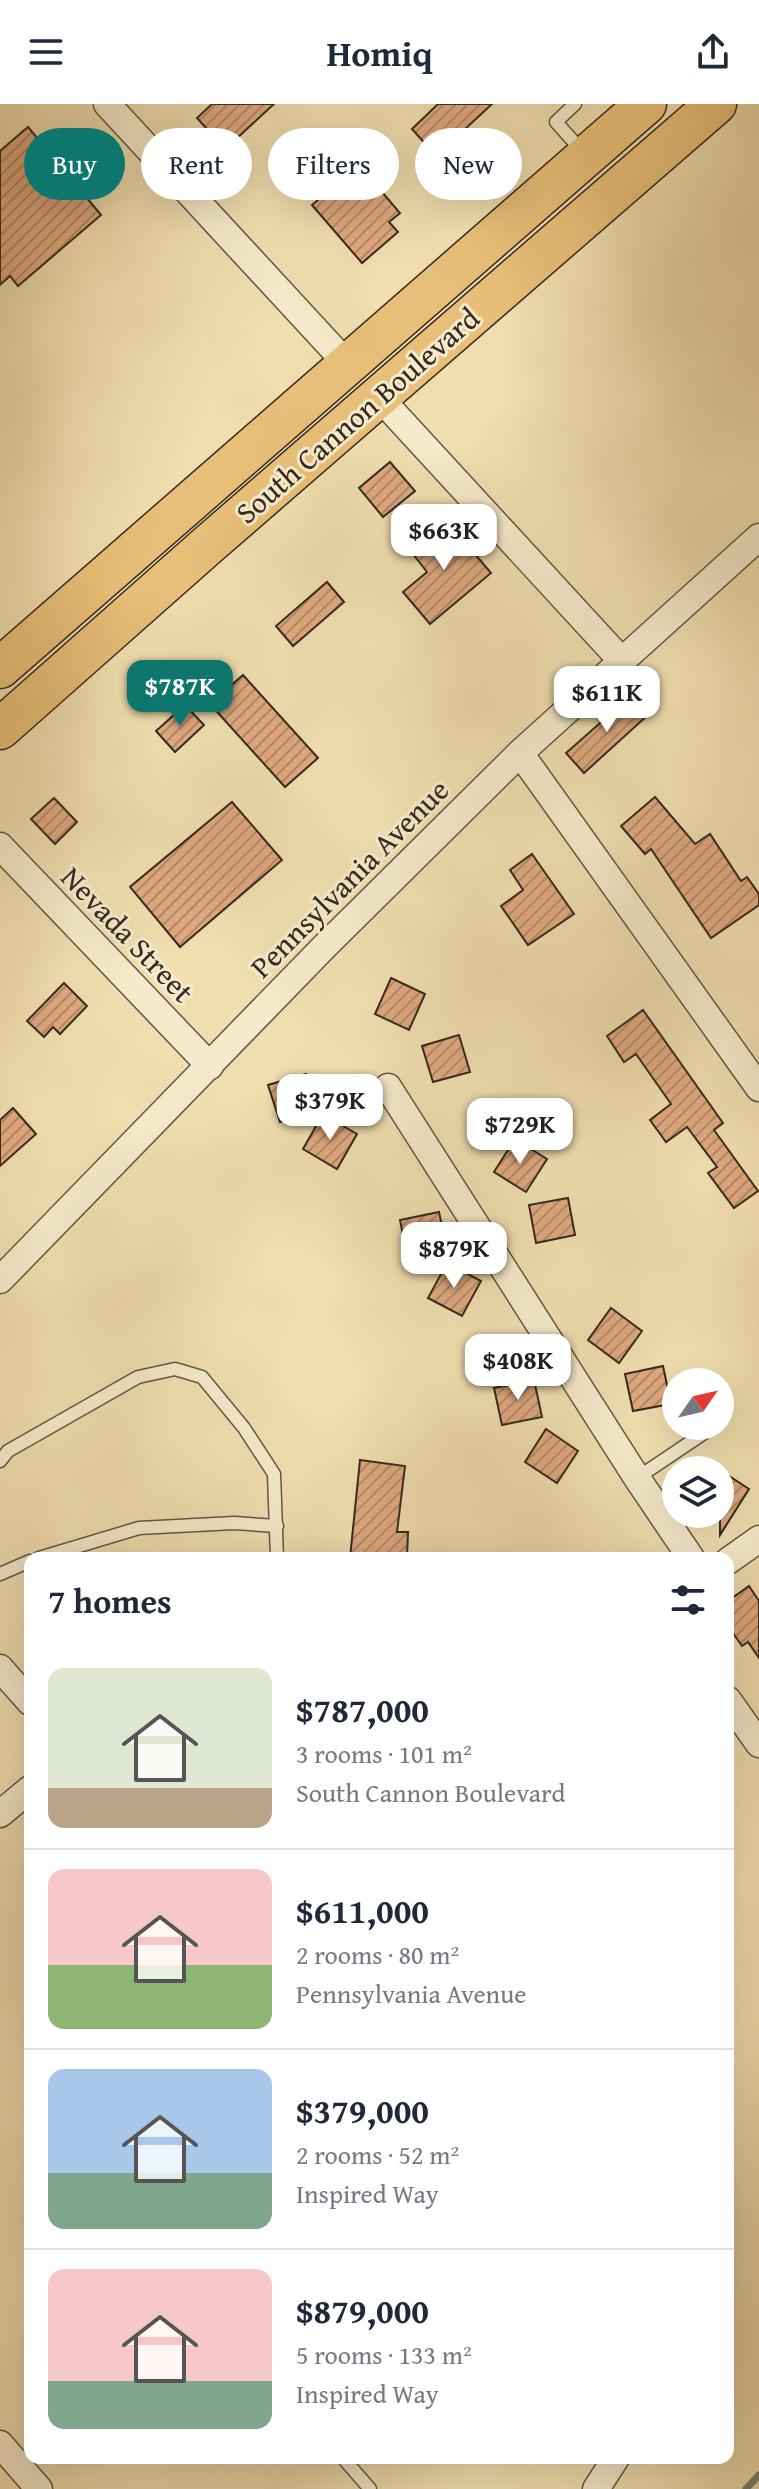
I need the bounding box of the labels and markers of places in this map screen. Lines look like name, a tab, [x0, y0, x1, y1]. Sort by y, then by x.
pin: $663K	[388, 504, 500, 572]
pin: $787K	[124, 660, 236, 728]
pin: $611K	[551, 666, 663, 734]
pin: $379K	[274, 1074, 386, 1142]
pin: $729K	[464, 1098, 576, 1166]
pin: $879K	[398, 1222, 510, 1290]
pin: $408K	[462, 1334, 574, 1402]

